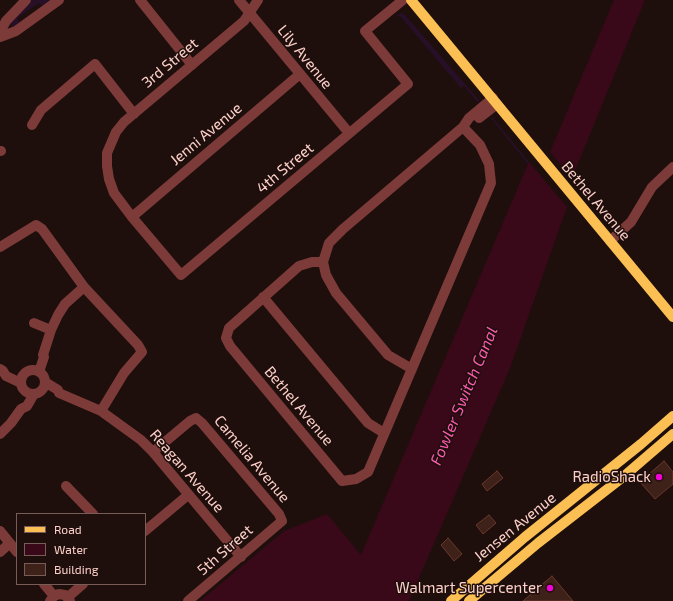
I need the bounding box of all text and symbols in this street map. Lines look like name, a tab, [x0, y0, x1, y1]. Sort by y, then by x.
street label: Lily Avenue	[274, 21, 336, 93]
street label: 3rd Street	[138, 34, 202, 92]
street label: Jenni Avenue	[167, 99, 245, 169]
street label: 4th Street	[253, 139, 317, 197]
street label: Bethel Avenue	[558, 158, 634, 244]
water label: Fowler Switch Canal	[426, 324, 502, 468]
street label: Bethel Avenue	[261, 363, 337, 449]
street label: Camelia Avenue	[210, 412, 294, 506]
street label: Reagan Avenue	[146, 426, 228, 516]
place label: RadioShack	[572, 468, 651, 486]
marker: RadioShack	[654, 472, 664, 482]
street label: Jensen Avenue	[471, 489, 559, 565]
legend	[16, 513, 146, 585]
street label: 5th Street	[194, 521, 256, 579]
text: Road	[54, 522, 82, 536]
text: Water	[54, 542, 88, 556]
text: Building	[54, 562, 98, 576]
place label: Walmart Supercenter	[396, 579, 542, 597]
marker: Walmart Supercenter	[545, 583, 555, 593]

